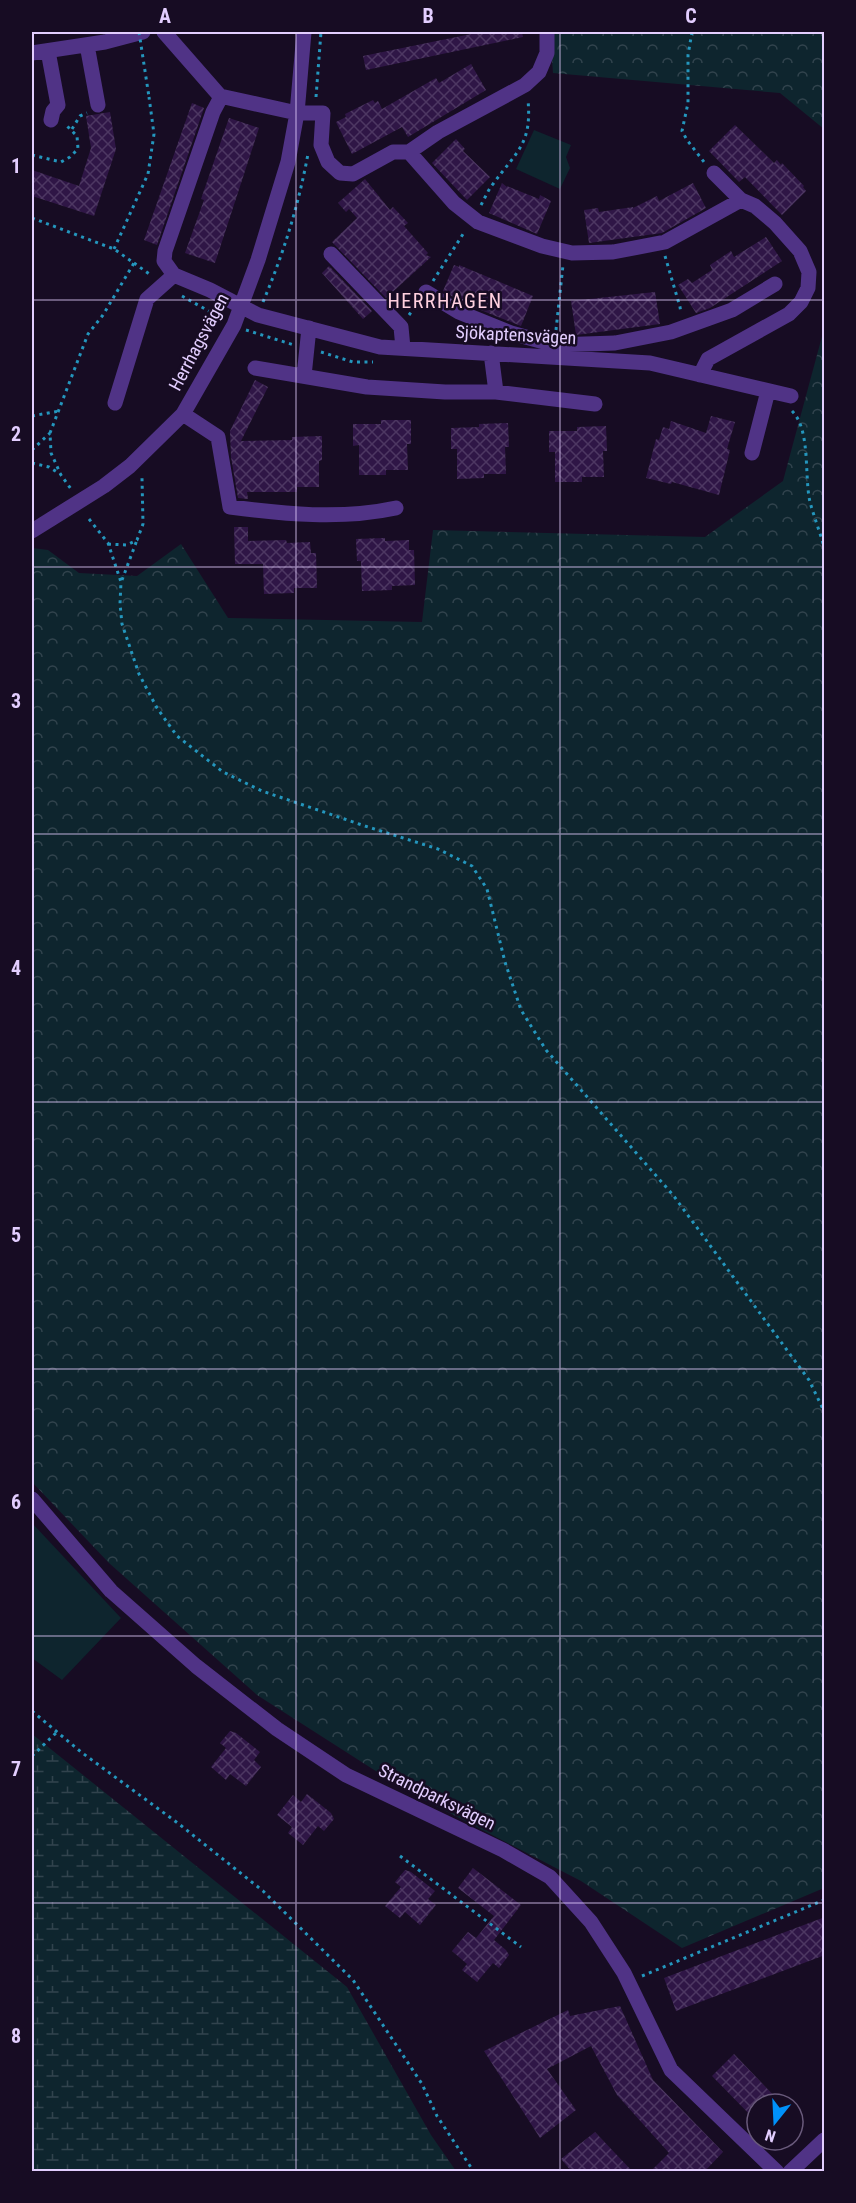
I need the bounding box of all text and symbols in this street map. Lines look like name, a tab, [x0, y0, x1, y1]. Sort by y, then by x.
text: A	[159, 4, 171, 28]
text: B	[422, 4, 434, 28]
text: C	[685, 4, 697, 28]
text: 1	[11, 154, 21, 178]
district label: HERRHAGEN	[387, 289, 503, 313]
street label: Herrhagsvägen	[164, 290, 233, 394]
street label: Sjökaptensvägen	[455, 321, 577, 348]
text: 2	[11, 422, 21, 446]
text: 3	[11, 689, 21, 713]
text: 4	[11, 956, 21, 980]
text: 5	[11, 1223, 21, 1247]
text: 6	[11, 1490, 21, 1514]
text: 7	[11, 1757, 21, 1781]
street label: Strandparksvägen	[375, 1759, 499, 1834]
text: 8	[11, 2024, 21, 2048]
north arrow	[745, 2092, 805, 2152]
text: N	[763, 2125, 778, 2146]

